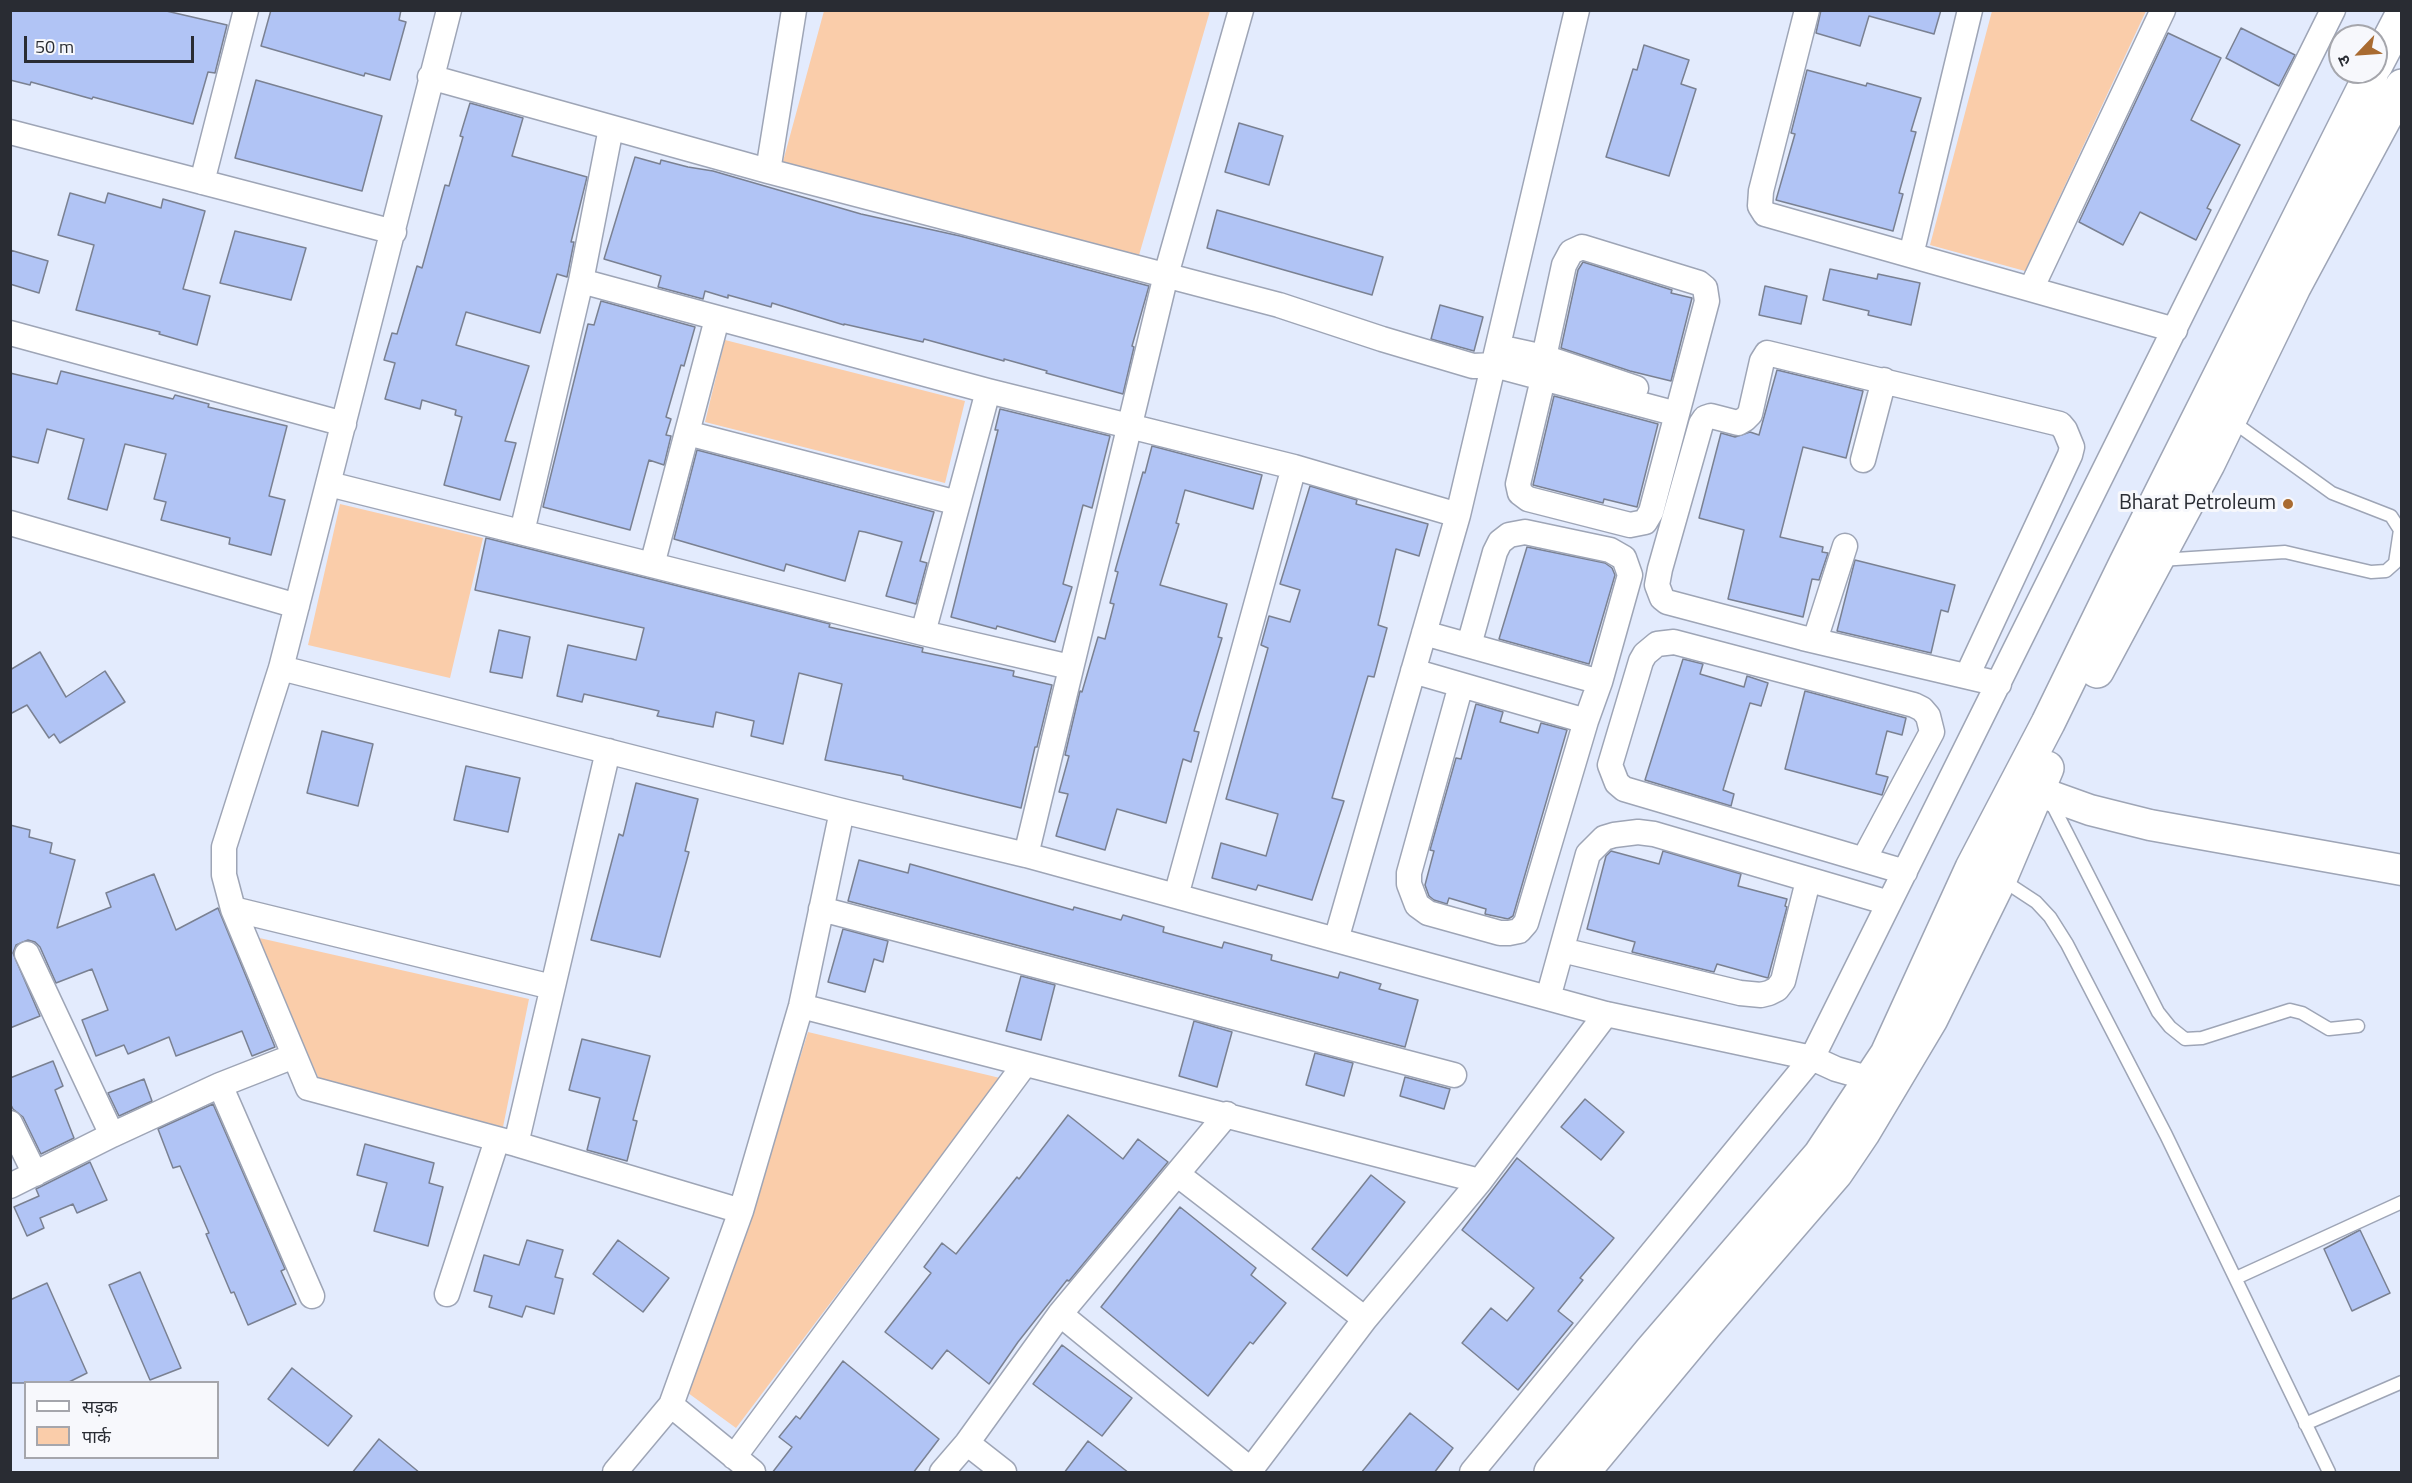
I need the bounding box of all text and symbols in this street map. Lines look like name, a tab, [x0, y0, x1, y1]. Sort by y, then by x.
scale bar	[27, 24, 196, 62]
north arrow	[2328, 24, 2388, 84]
text: 50 m	[35, 33, 74, 60]
text: उ	[2331, 51, 2356, 70]
place label: Bharat Petroleum	[2119, 491, 2276, 517]
marker: Bharat Petroleum	[2281, 497, 2295, 511]
legend	[24, 1381, 219, 1459]
text: सड़क	[82, 1393, 118, 1420]
text: पार्क	[82, 1423, 111, 1450]

